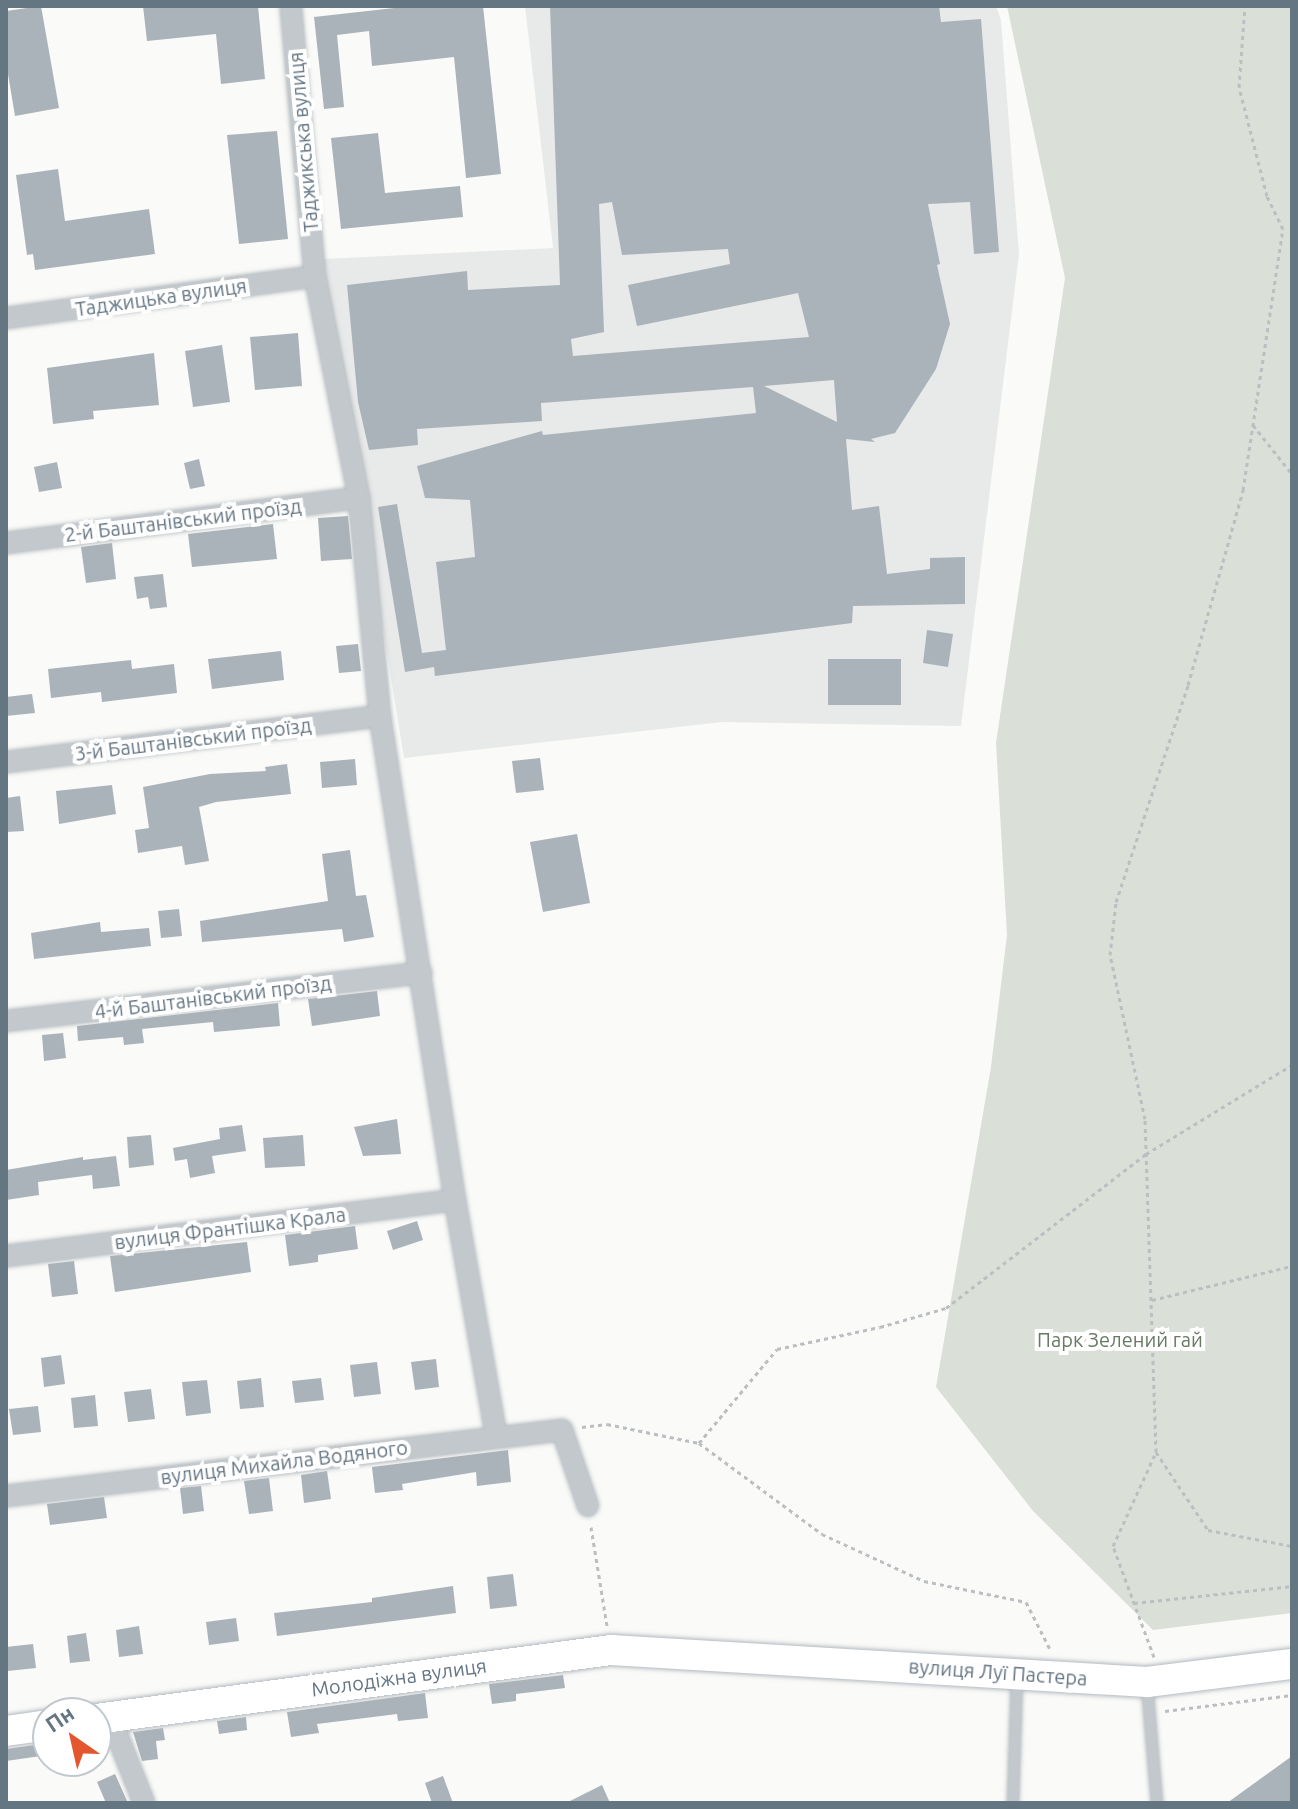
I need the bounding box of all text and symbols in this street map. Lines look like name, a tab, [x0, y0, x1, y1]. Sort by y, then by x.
street label: Таджикська вулиця	[283, 51, 323, 233]
street label: Таджицька вулиця	[74, 273, 248, 321]
street label: 2-й Баштанівський проїзд	[63, 494, 303, 546]
street label: 3-й Баштанівський проїзд	[73, 713, 313, 765]
street label: 4-й Баштанівський проїзд	[93, 971, 333, 1023]
street label: вулиця Франтішка Крала	[113, 1202, 347, 1254]
park label: Парк Зелений гай	[1037, 1327, 1203, 1351]
street label: вулиця Михайла Водяного	[159, 1435, 409, 1489]
street label: Молодіжна вулиця	[310, 1653, 488, 1701]
street label: вулиця Луї Пастера	[908, 1654, 1088, 1690]
north arrow	[32, 1697, 112, 1777]
text: Пн	[40, 1700, 78, 1737]

